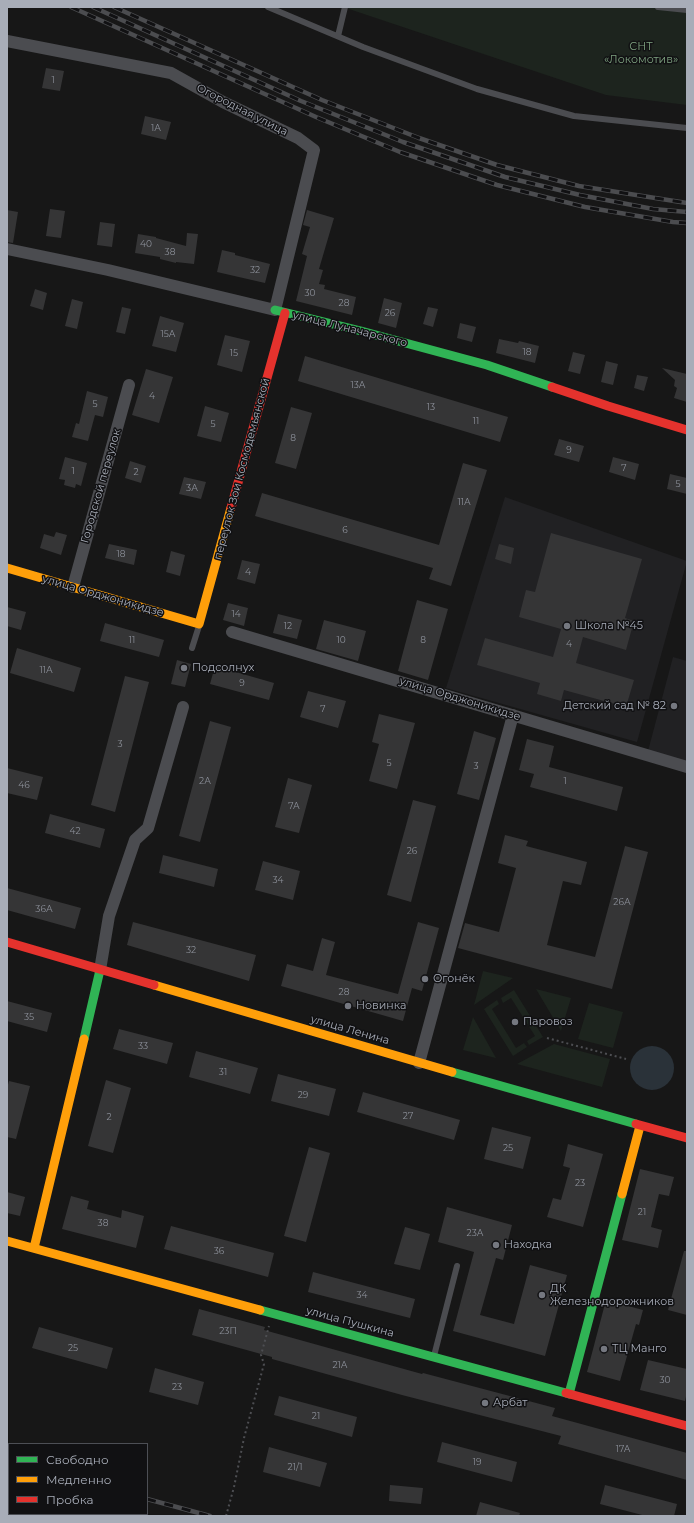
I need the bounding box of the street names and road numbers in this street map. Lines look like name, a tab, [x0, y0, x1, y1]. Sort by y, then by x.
street label: Огородная улица	[194, 81, 290, 139]
street label: улица Луначарского	[291, 308, 409, 350]
street label: переулок Зои Космодемьянской	[211, 377, 273, 561]
street label: Городской переулок	[78, 427, 124, 545]
street label: улица Орджоникидзе	[41, 572, 165, 620]
street label: улица Орджоникидзе	[398, 674, 522, 724]
street label: улица Ленина	[309, 1012, 391, 1048]
street label: улица Пушкина	[305, 1304, 395, 1340]

